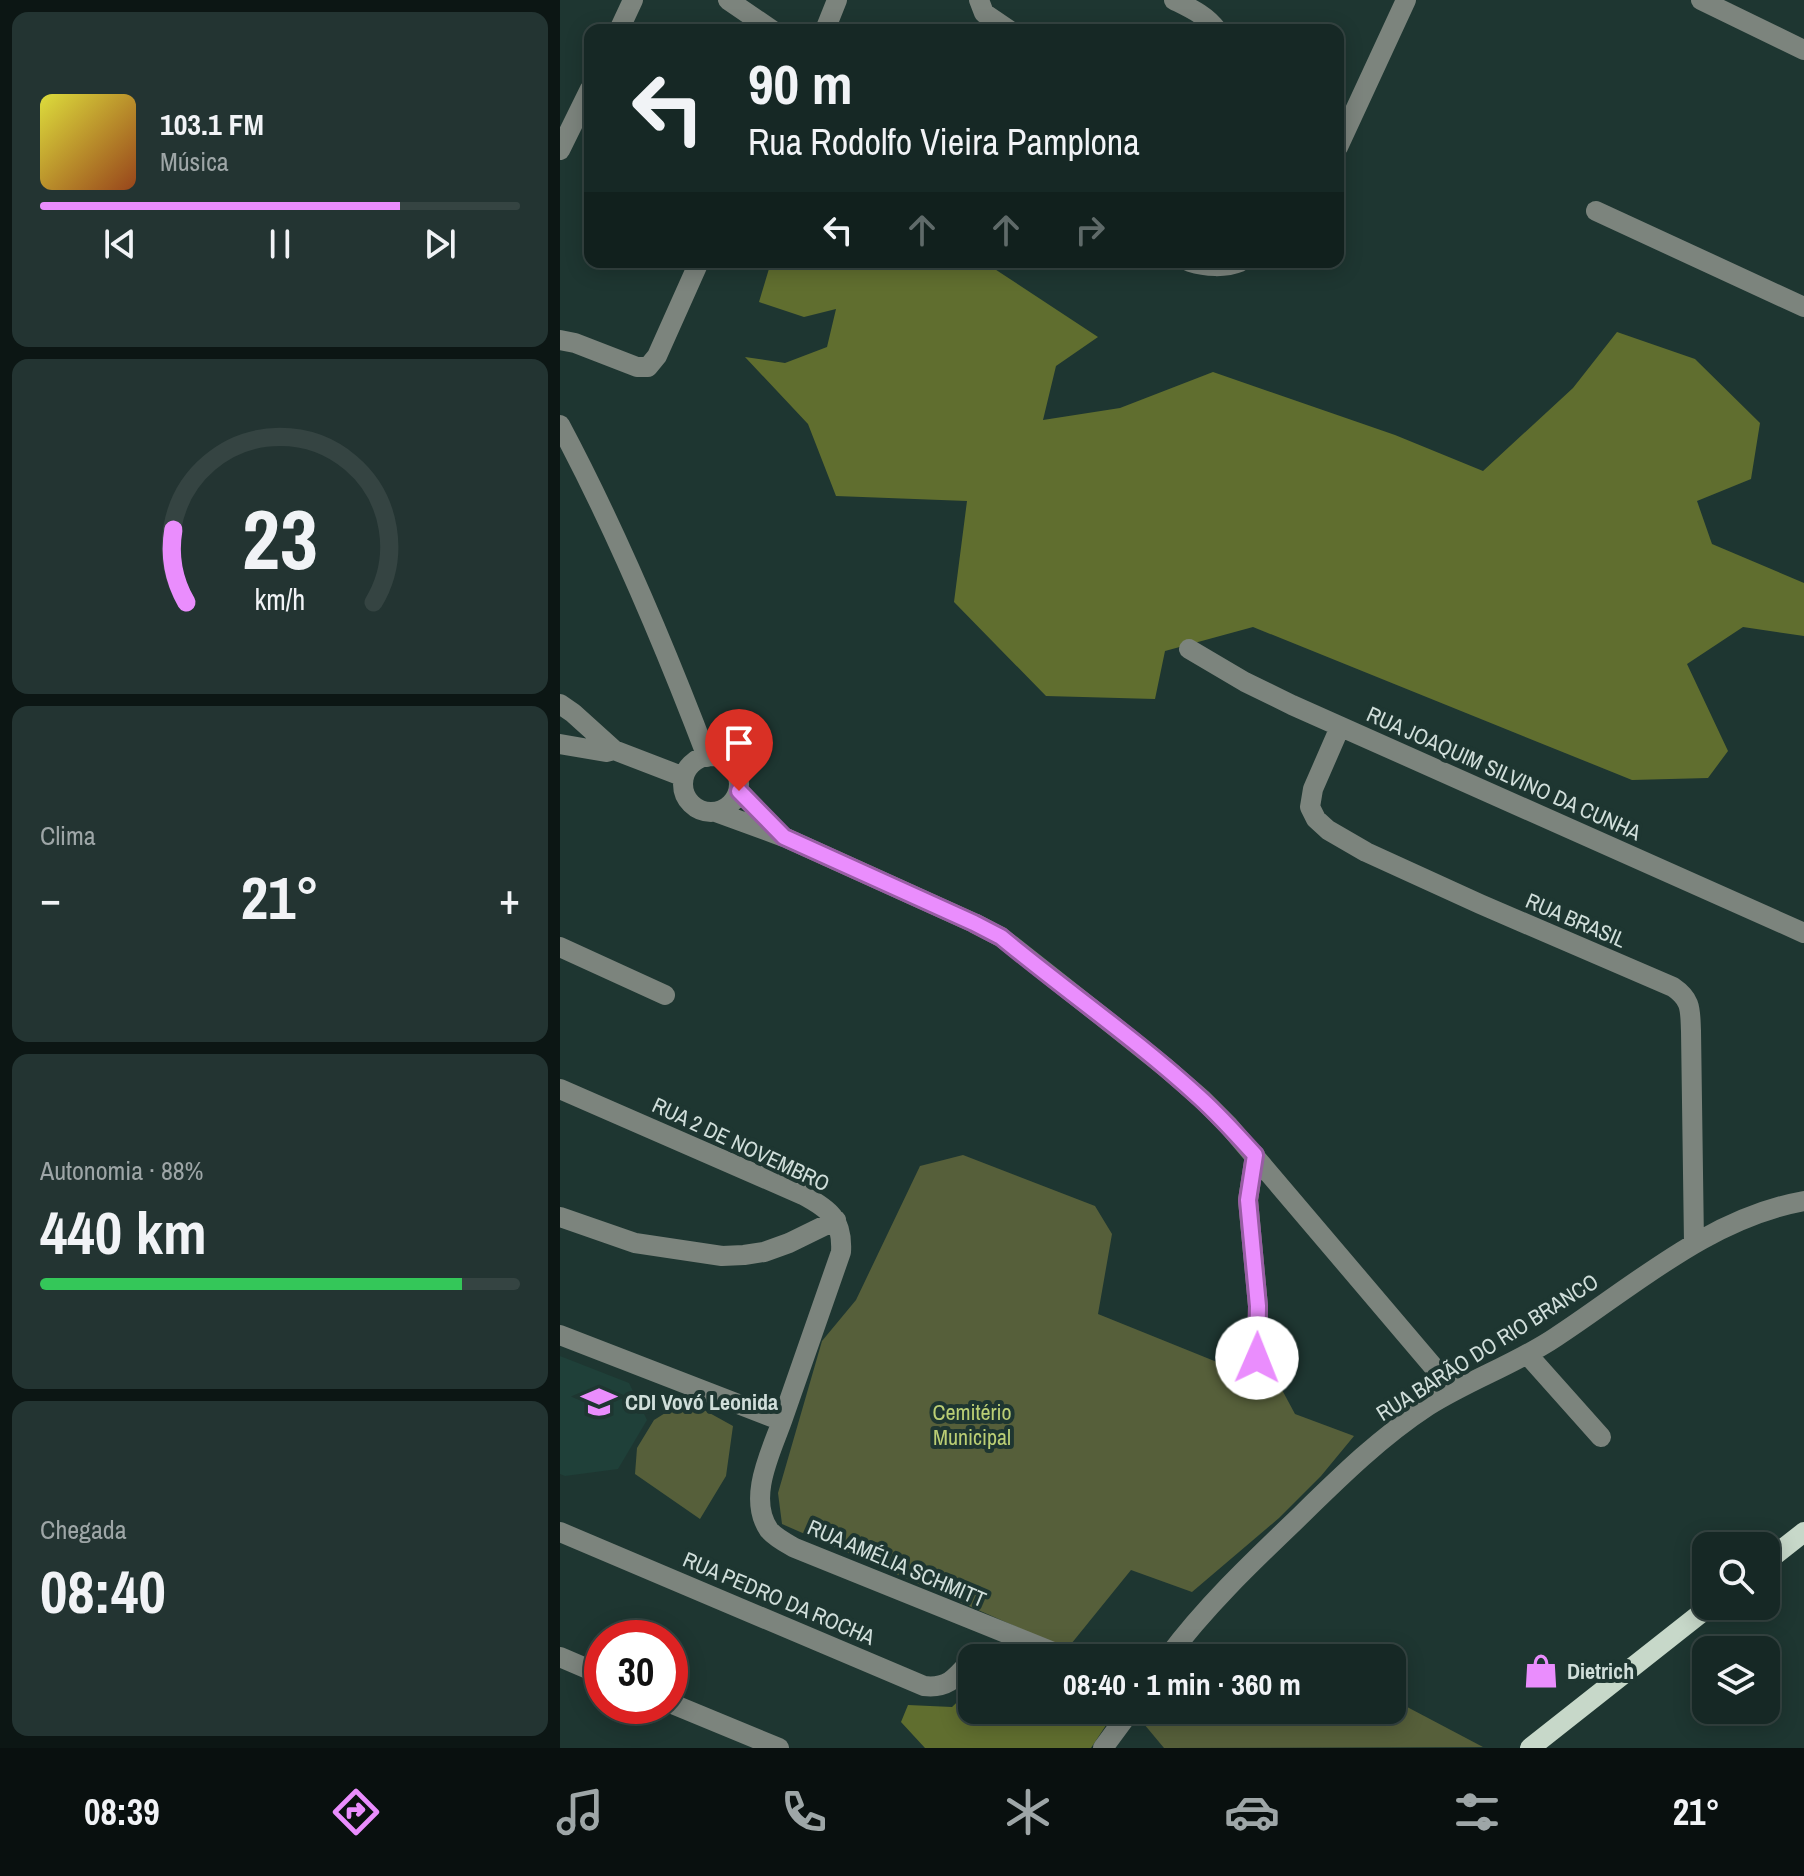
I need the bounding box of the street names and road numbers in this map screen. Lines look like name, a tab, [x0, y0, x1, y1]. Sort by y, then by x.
street label: RUA JOAQUIM SILVINO DA CUNHA	[1362, 699, 1647, 848]
street label: RUA BRASIL	[1521, 885, 1631, 955]
street label: RUA 2 DE NOVEMBRO	[647, 1090, 835, 1198]
street label: RUA BARÃO DO RIO BRANCO	[1370, 1266, 1604, 1428]
street label: RUA AMÉLIA SCHMITT	[803, 1512, 991, 1614]
street label: RUA PEDRO DA ROCHA	[679, 1544, 880, 1652]

